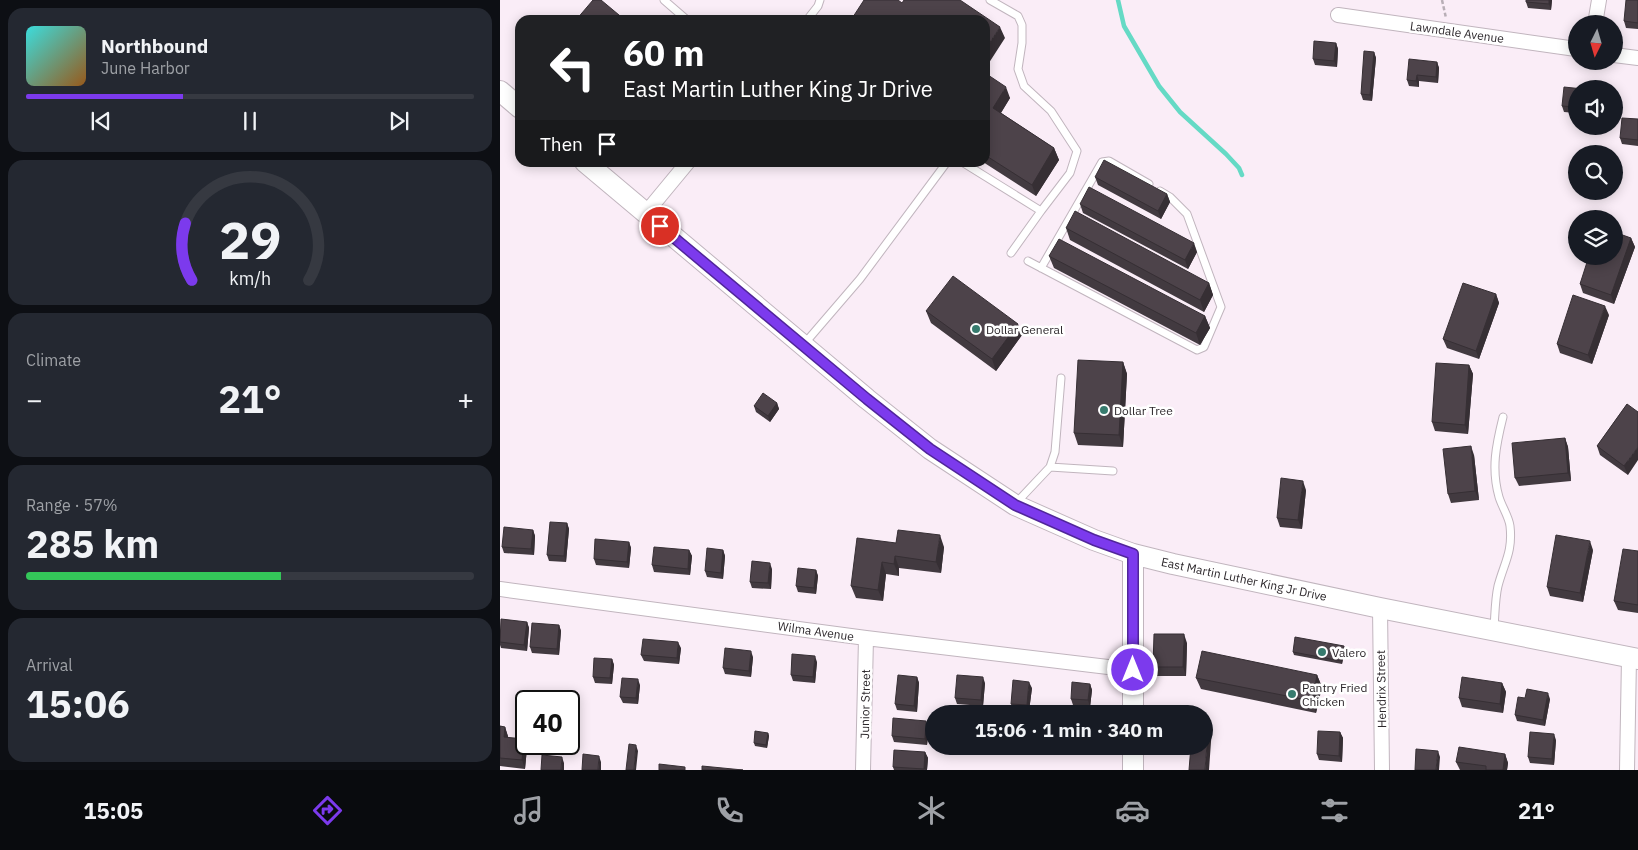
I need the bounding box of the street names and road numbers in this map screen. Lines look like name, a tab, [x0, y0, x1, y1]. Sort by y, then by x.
street label: Lawndale Avenue	[1409, 18, 1505, 46]
street label: East Martin Luther King Jr Drive	[1160, 554, 1329, 604]
street label: Wilma Avenue	[777, 618, 855, 644]
street label: Hendrix Street	[1373, 650, 1389, 728]
street label: Junior Street	[857, 669, 873, 739]

